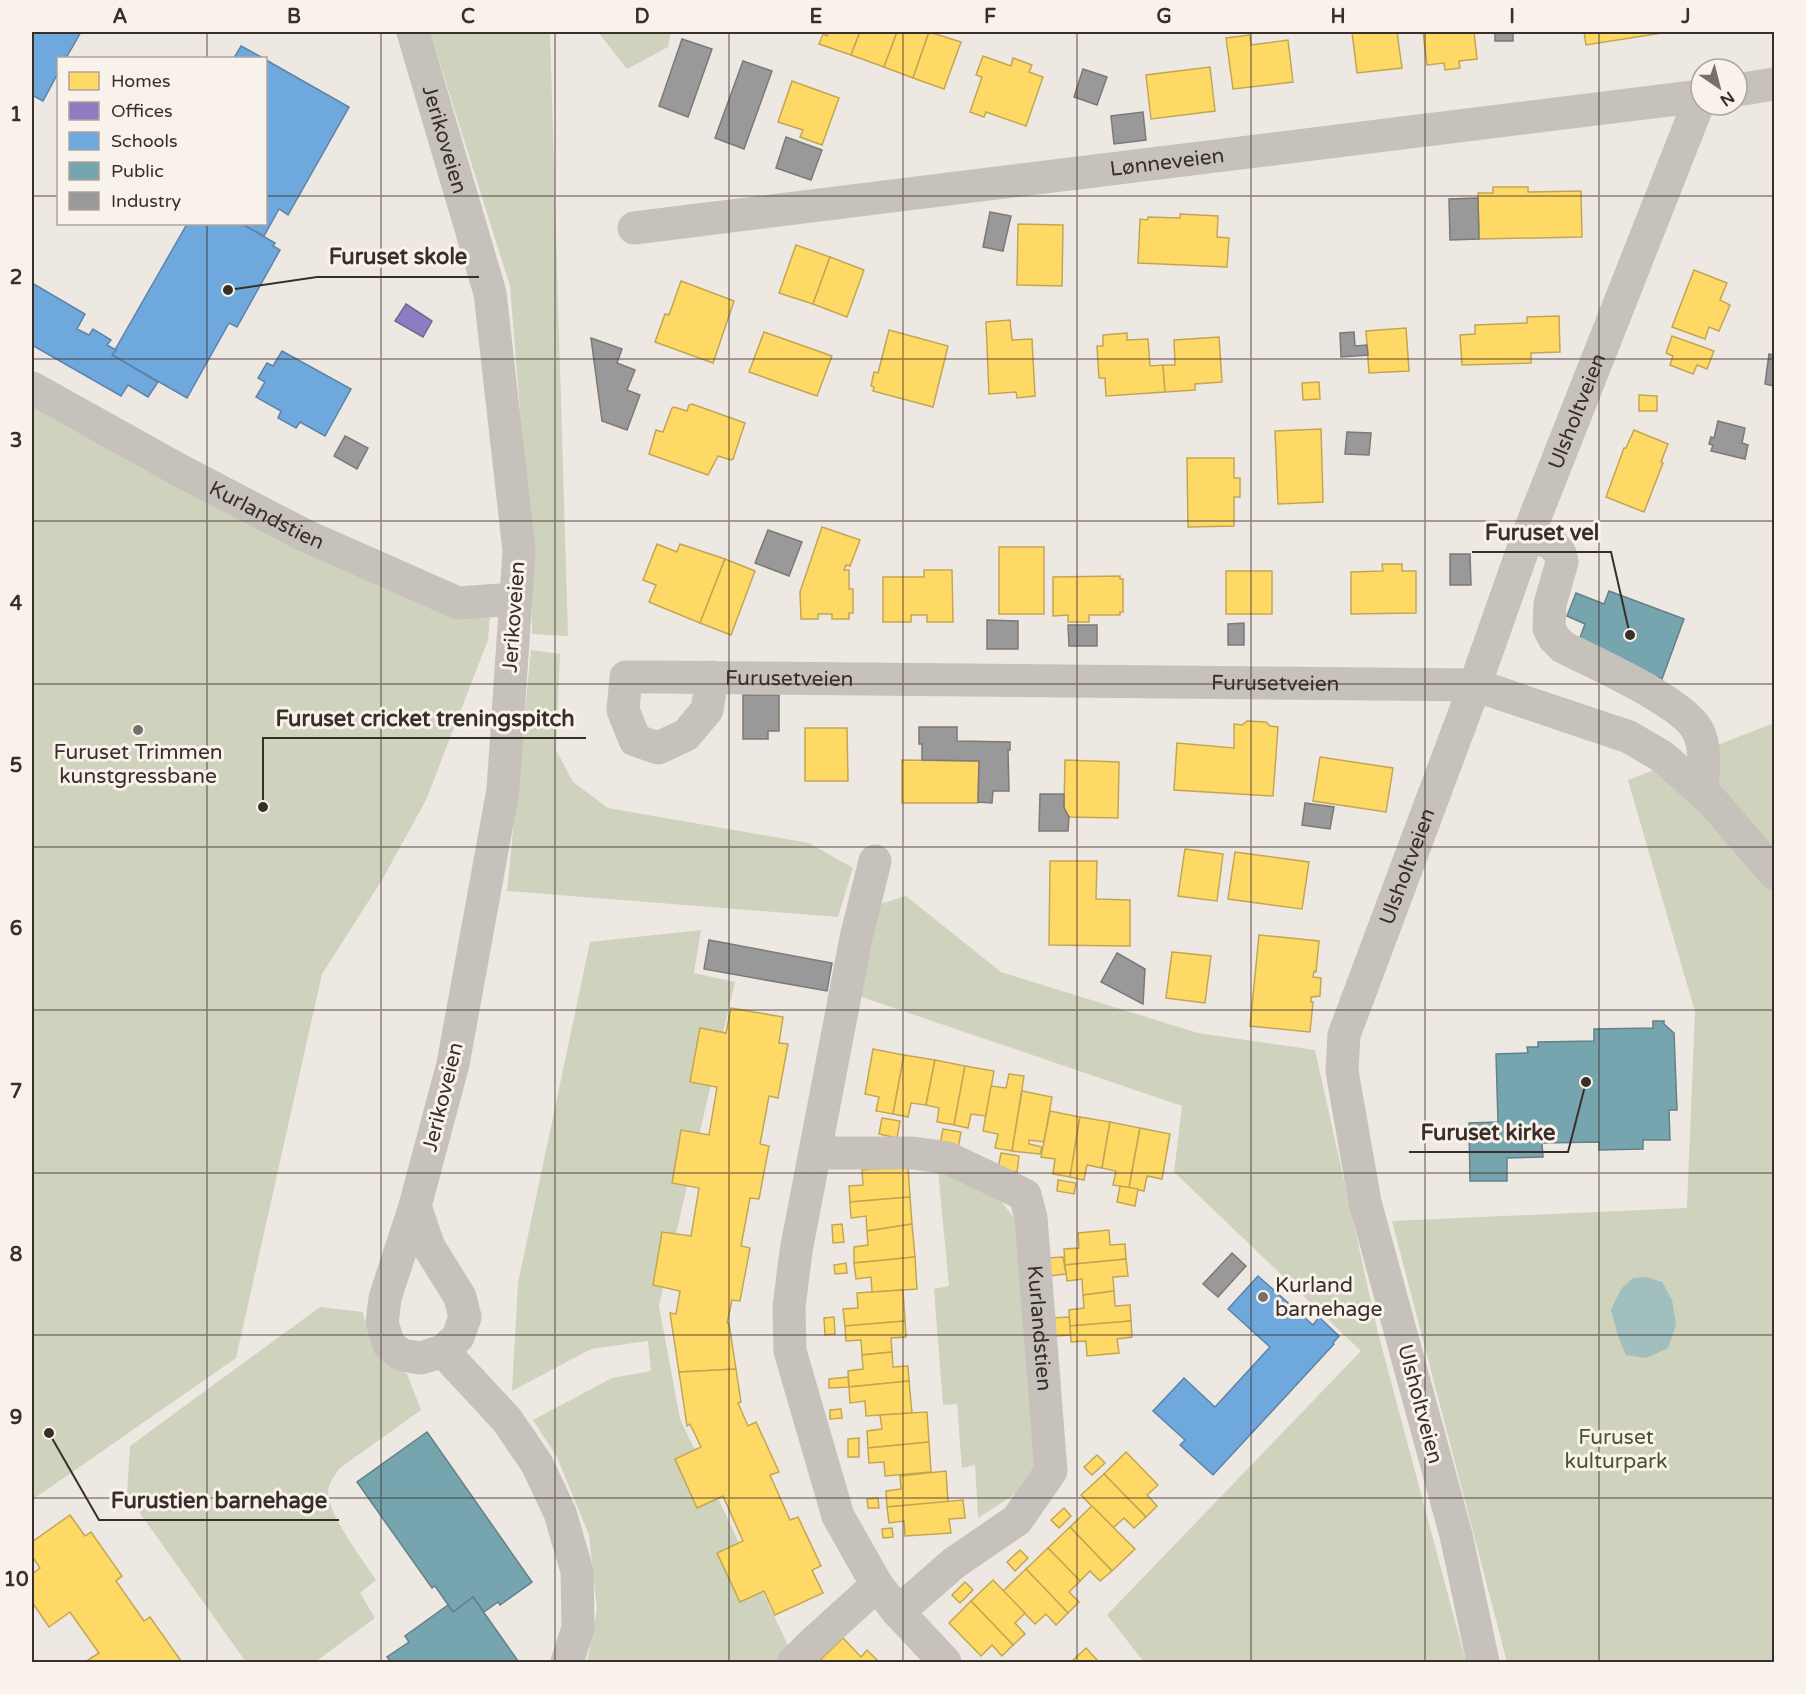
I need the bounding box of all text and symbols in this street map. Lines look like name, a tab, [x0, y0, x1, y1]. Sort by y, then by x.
text: A	[113, 5, 128, 29]
text: B	[287, 5, 301, 29]
text: C	[461, 5, 475, 29]
text: D	[634, 5, 650, 29]
text: E	[810, 5, 823, 29]
text: F	[984, 5, 996, 29]
text: G	[1156, 5, 1172, 29]
text: H	[1330, 5, 1346, 29]
text: I	[1509, 5, 1515, 29]
text: J	[1680, 5, 1691, 29]
legend	[57, 57, 267, 225]
north arrow	[1689, 57, 1749, 117]
text: Homes	[111, 70, 171, 92]
street label: Jerikoveien	[417, 82, 472, 197]
text: N	[1716, 87, 1738, 110]
text: Offices	[111, 100, 173, 122]
text: 1	[10, 103, 22, 127]
text: Schools	[111, 130, 178, 152]
street label: Lønneveien	[1108, 143, 1226, 182]
text: Public	[111, 160, 164, 182]
text: Industry	[111, 190, 182, 212]
callout: Furuset skole	[317, 237, 479, 277]
text: Furuset skole	[329, 244, 467, 270]
text: 2	[10, 266, 22, 290]
street label: Ulsholtveien	[1543, 350, 1611, 473]
text: 3	[10, 429, 22, 453]
street label: Kurlandstien	[205, 475, 328, 555]
callout: Furuset vel	[1472, 512, 1611, 552]
text: Furuset vel	[1485, 520, 1599, 546]
street label: Jerikoveien	[498, 560, 530, 674]
text: 4	[10, 592, 23, 616]
street label: Furusetveien	[725, 665, 854, 691]
street label: Furusetveien	[1211, 670, 1340, 696]
callout: Furuset cricket treningspitch	[263, 698, 586, 738]
text: Furuset cricket treningspitch	[275, 706, 575, 732]
marker: Furuset Trimmen kunstgressbane	[131, 723, 145, 737]
place label: Furuset Trimmen kunstgressbane	[53, 740, 223, 789]
text: 5	[10, 754, 22, 778]
street label: Ulsholtveien	[1374, 805, 1440, 928]
text: 6	[10, 917, 22, 941]
street label: Jerikoveien	[417, 1040, 469, 1154]
text: 7	[10, 1080, 22, 1104]
callout: Furuset kirke	[1409, 1112, 1568, 1152]
text: Furuset kirke	[1420, 1120, 1556, 1146]
text: 8	[10, 1243, 22, 1267]
street label: Kurlandstien	[1022, 1264, 1057, 1392]
place label: Kurland barnehage	[1275, 1273, 1383, 1322]
marker: Kurland barnehage	[1256, 1290, 1270, 1304]
street label: Ulsholtveien	[1392, 1342, 1448, 1466]
text: 9	[10, 1406, 22, 1430]
park label: Furuset kulturpark	[1565, 1425, 1667, 1474]
callout: Furustien barnehage	[99, 1480, 339, 1520]
text: Furustien barnehage	[111, 1488, 327, 1514]
text: 10	[3, 1568, 29, 1592]

